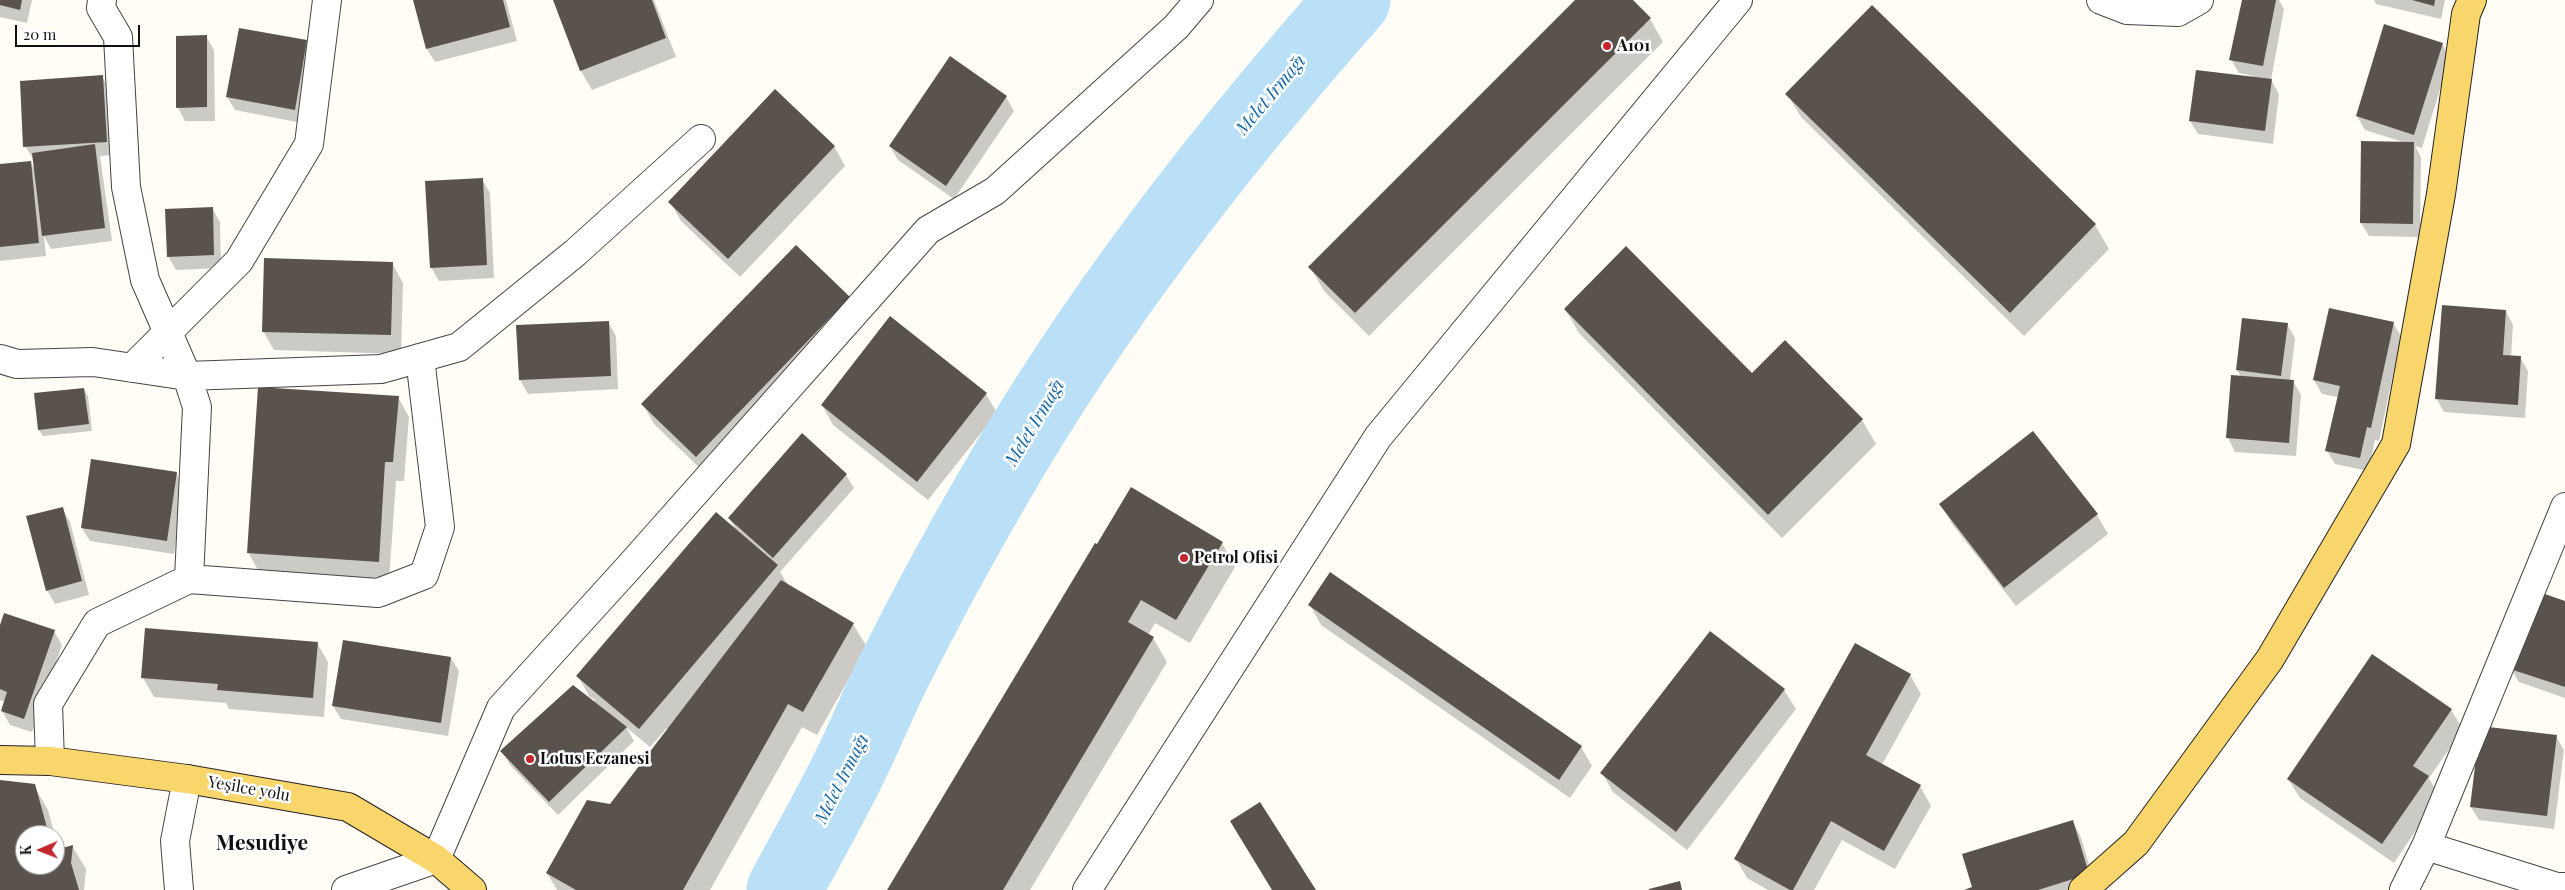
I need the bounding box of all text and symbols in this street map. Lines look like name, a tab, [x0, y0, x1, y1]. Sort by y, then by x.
scale bar	[18, 15, 142, 47]
text: 20 m	[23, 24, 56, 44]
place label: A101	[1617, 36, 1650, 56]
marker: A101	[1601, 40, 1613, 52]
water label: Melet Irmağı	[1231, 51, 1311, 139]
water label: Melet Irmağı	[1001, 376, 1069, 470]
place label: Petrol Ofisi	[1194, 548, 1278, 568]
marker: Petrol Ofisi	[1178, 552, 1190, 564]
water label: Melet Irmağı	[810, 731, 874, 827]
place label: Lotus Eczanesi	[540, 749, 649, 769]
marker: Lotus Eczanesi	[524, 753, 536, 765]
street label: Yeşilce yolu	[206, 772, 292, 806]
north arrow	[15, 825, 65, 875]
district label: Mesudiye	[216, 830, 308, 856]
text: K	[16, 845, 35, 855]

